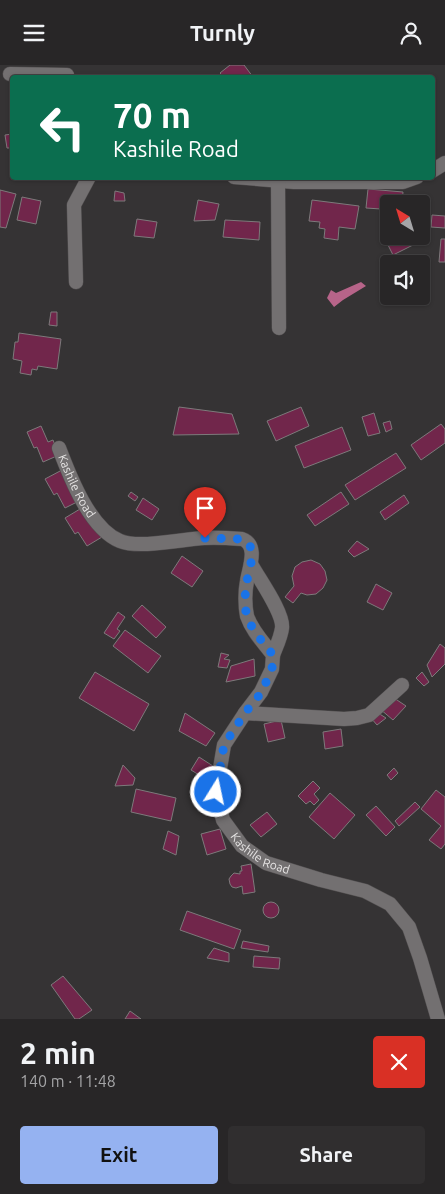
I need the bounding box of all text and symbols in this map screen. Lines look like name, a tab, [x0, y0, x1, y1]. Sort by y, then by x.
icon: menu	[20, 19, 48, 47]
icon: person	[397, 19, 425, 47]
text: Turnly	[190, 20, 255, 45]
icon: left	[30, 95, 95, 160]
text: 70 m	[113, 95, 191, 135]
text: Kashile Road	[113, 136, 239, 161]
north arrow	[380, 195, 430, 245]
map controls	[380, 195, 430, 305]
button: sound	[380, 255, 430, 305]
street label: Kashile Road	[56, 453, 98, 520]
pin	[184, 487, 226, 538]
icon: arrive	[191, 494, 219, 522]
position arrow	[189, 765, 241, 817]
street label: Kashile Road	[229, 830, 292, 876]
text: 2 min	[20, 1036, 96, 1070]
button: close	[373, 1036, 425, 1088]
text: 140 m · 11:48	[20, 1072, 116, 1090]
button: Exit	[20, 1126, 218, 1184]
button: Share	[228, 1126, 425, 1184]

